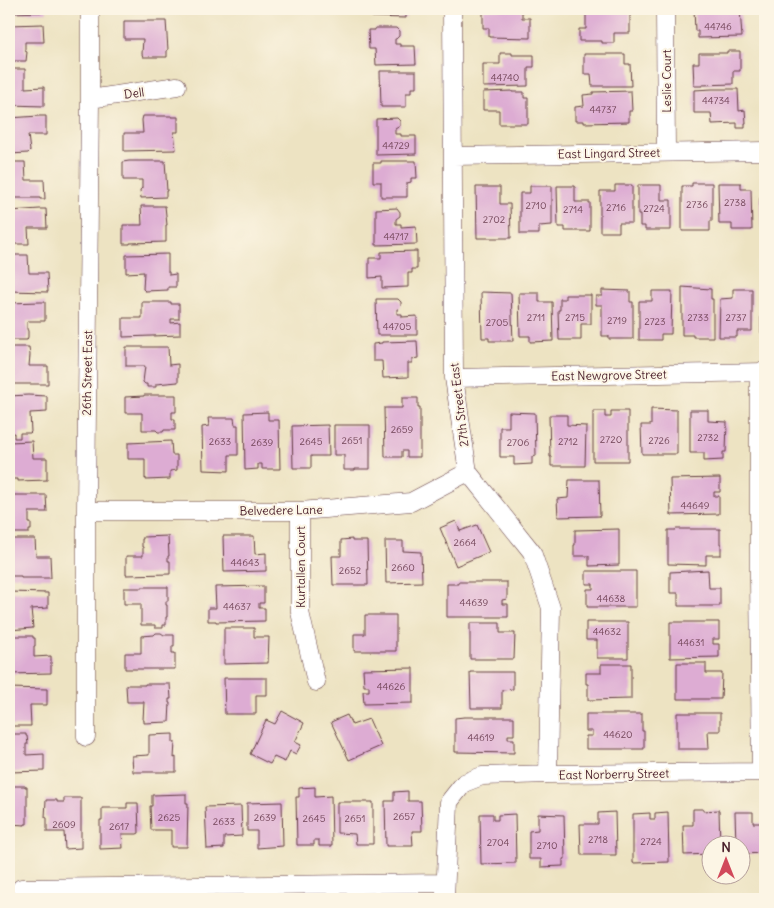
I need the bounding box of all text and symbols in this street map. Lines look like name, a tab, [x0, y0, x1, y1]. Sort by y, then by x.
house number: 44746	[704, 20, 732, 33]
street label: Leslie Court	[659, 49, 674, 113]
house number: 44740	[491, 71, 519, 84]
street label: Dell	[123, 84, 145, 102]
house number: 44734	[702, 94, 730, 107]
house number: 44737	[590, 103, 617, 116]
house number: 44729	[382, 139, 410, 152]
street label: East Lingard Street	[558, 145, 660, 161]
house number: 2738	[724, 196, 746, 209]
house number: 2736	[686, 198, 708, 211]
house number: 2710	[526, 199, 546, 212]
house number: 2716	[606, 201, 626, 214]
house number: 2724	[643, 202, 665, 215]
house number: 2714	[563, 203, 583, 216]
house number: 2702	[483, 213, 506, 226]
house number: 44717	[383, 230, 409, 243]
house number: 2711	[527, 311, 545, 324]
house number: 2715	[565, 311, 585, 324]
house number: 2733	[687, 311, 709, 324]
house number: 2737	[726, 311, 747, 324]
house number: 2719	[607, 314, 627, 327]
house number: 2723	[644, 315, 666, 328]
house number: 2705	[486, 316, 509, 329]
house number: 44705	[383, 320, 412, 333]
street label: 26th Street East	[79, 330, 95, 416]
street label: 27th Street East	[446, 362, 472, 448]
street label: East Newgrove Street	[551, 366, 667, 384]
house number: 2659	[391, 423, 414, 436]
house number: 2732	[697, 431, 719, 444]
house number: 2720	[600, 433, 622, 446]
house number: 2651	[342, 434, 362, 447]
house number: 2726	[648, 434, 670, 447]
house number: 2633	[209, 435, 232, 448]
house number: 2645	[300, 435, 323, 448]
house number: 2712	[558, 435, 578, 448]
house number: 2639	[251, 436, 274, 449]
house number: 2706	[507, 436, 530, 449]
house number: 44649	[681, 499, 710, 512]
street label: Belvedere Lane	[239, 502, 323, 518]
street label: Kurtallen Court	[293, 526, 308, 608]
house number: 2664	[454, 536, 477, 549]
house number: 44643	[231, 556, 260, 569]
house number: 2660	[391, 561, 415, 574]
house number: 2652	[339, 564, 362, 577]
house number: 44638	[597, 592, 626, 605]
house number: 44639	[460, 596, 489, 609]
house number: 44637	[223, 600, 251, 613]
house number: 44632	[593, 625, 622, 638]
house number: 44631	[678, 636, 704, 649]
house number: 44626	[377, 680, 406, 693]
house number: 44620	[603, 728, 633, 741]
house number: 44619	[467, 731, 495, 744]
street label: East Norberry Street	[559, 766, 669, 782]
house number: 2657	[393, 810, 415, 823]
house number: 2625	[158, 811, 180, 824]
house number: 2639	[254, 811, 277, 824]
house number: 2645	[303, 812, 326, 825]
house number: 2651	[345, 812, 365, 825]
house number: 2633	[213, 815, 236, 828]
house number: 2609	[52, 818, 76, 831]
house number: 2617	[109, 820, 129, 833]
house number: 2718	[588, 833, 608, 846]
house number: 2724	[640, 835, 662, 848]
house number: 2704	[487, 836, 510, 849]
north arrow	[702, 836, 752, 886]
text: N	[721, 838, 731, 856]
house number: 2710	[537, 839, 557, 852]

